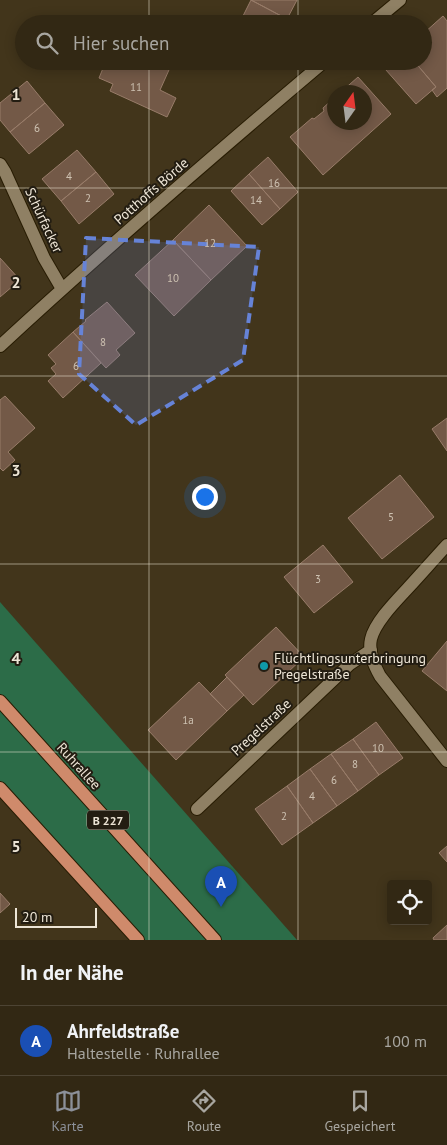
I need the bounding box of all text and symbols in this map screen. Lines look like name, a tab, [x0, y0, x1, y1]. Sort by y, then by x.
search box	[15, 15, 432, 70]
icon: search	[33, 29, 61, 57]
text: Hier suchen	[73, 31, 169, 55]
house number: 11	[130, 80, 142, 94]
text: 1	[11, 84, 21, 104]
north arrow	[327, 85, 372, 130]
house number: 6	[34, 121, 40, 135]
street label: Potthoffs Börde	[110, 154, 192, 228]
house number: 4	[66, 169, 72, 183]
house number: 16	[268, 176, 280, 190]
street label: Schürfacker	[21, 185, 67, 256]
house number: 2	[85, 191, 91, 205]
house number: 14	[250, 193, 262, 207]
house number: 12	[204, 236, 216, 250]
house number: 10	[167, 271, 179, 285]
text: 2	[11, 272, 21, 292]
house number: 8	[100, 335, 106, 349]
house number: 6	[73, 359, 79, 373]
text: 3	[11, 460, 21, 480]
your location	[192, 484, 218, 510]
house number: 5	[388, 510, 394, 524]
house number: 3	[315, 572, 321, 586]
text: 4	[11, 648, 21, 668]
place label: Flüchtlingsunterbringung Pregelstraße	[274, 649, 426, 683]
marker: Flüchtlingsunterbringung Pregelstraße	[258, 660, 270, 672]
street label: Pregelstraße	[227, 695, 295, 759]
house number: 1a	[182, 713, 194, 727]
street label: Ruhrallee	[53, 739, 105, 793]
house number: 10	[372, 741, 384, 755]
house number: 8	[352, 757, 358, 771]
house number: 6	[331, 773, 337, 787]
house number: 4	[309, 789, 315, 803]
house number: 2	[281, 809, 287, 823]
road number: B 227	[87, 810, 129, 830]
text: 5	[11, 836, 21, 856]
pin: A	[205, 866, 237, 907]
map controls	[387, 880, 432, 925]
button: locate	[387, 880, 432, 925]
scale bar	[15, 905, 98, 928]
text: 20 m	[22, 908, 52, 926]
text: In der Nähe	[20, 959, 124, 986]
text: Ahrfeldstraße	[67, 1019, 179, 1043]
text: A	[31, 1031, 41, 1051]
text: 100 m	[384, 1031, 427, 1051]
text: Haltestelle · Ruhrallee	[67, 1043, 220, 1063]
tab: Karte	[52, 1087, 84, 1135]
tab: Route	[187, 1087, 221, 1135]
tab: Gespeichert	[324, 1087, 395, 1135]

